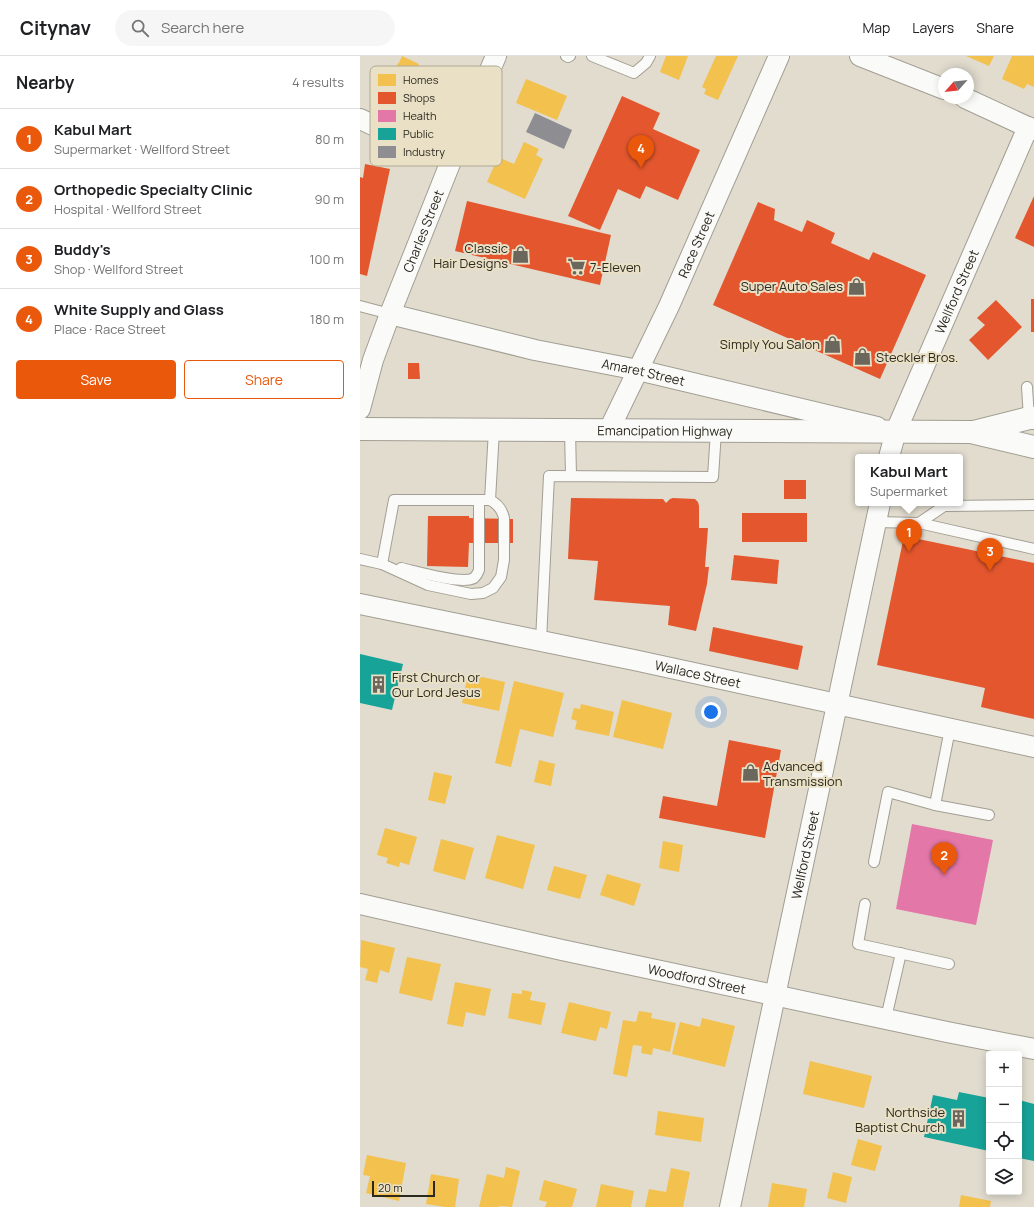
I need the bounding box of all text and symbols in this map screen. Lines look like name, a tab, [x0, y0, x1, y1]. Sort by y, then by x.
search box	[115, 10, 395, 46]
text: Citynav	[20, 15, 91, 41]
icon: search	[129, 17, 151, 39]
text: Search here	[161, 17, 244, 38]
text: Map	[862, 18, 890, 37]
text: Layers	[912, 18, 954, 37]
text: Share	[976, 18, 1014, 37]
legend	[370, 66, 502, 166]
north arrow	[938, 68, 974, 104]
text: Nearby	[16, 71, 74, 94]
text: Homes	[403, 72, 439, 87]
text: 4 results	[292, 73, 344, 91]
text: Shops	[403, 90, 435, 105]
text: Health	[403, 108, 436, 123]
text: Kabul Mart	[54, 119, 132, 140]
text: Public	[403, 126, 434, 141]
text: 1	[26, 130, 32, 148]
text: 80 m	[315, 130, 344, 148]
pin: 4	[628, 135, 654, 168]
text: Supermarket · Wellford Street	[54, 140, 230, 158]
text: Industry	[403, 144, 445, 159]
text: Orthopedic Specialty Clinic	[54, 179, 253, 200]
street label: Charles Street	[399, 187, 448, 275]
text: 2	[25, 190, 33, 208]
text: 90 m	[314, 190, 344, 208]
text: Hospital · Wellford Street	[54, 200, 202, 218]
street label: Race Street	[674, 208, 719, 281]
text: Buddy's	[54, 239, 111, 260]
place label: Classic Hair Designs	[433, 239, 508, 272]
shop icon: Classic Hair Designs	[511, 245, 531, 265]
street label: Wellford Street	[930, 247, 983, 336]
text: 3	[25, 250, 33, 268]
text: 100 m	[309, 250, 344, 268]
supermarket icon: 7-Eleven	[567, 257, 587, 277]
place label: 7-Eleven	[590, 258, 641, 276]
text: Shop · Wellford Street	[54, 260, 183, 278]
shop icon: Super Auto Sales	[846, 276, 866, 296]
place label: Super Auto Sales	[741, 277, 843, 295]
text: White Supply and Glass	[54, 299, 224, 320]
text: 4	[25, 310, 33, 328]
text: 180 m	[310, 310, 344, 328]
text: Place · Race Street	[54, 320, 166, 338]
shop icon: Simply You Salon	[823, 334, 843, 354]
place label: Simply You Salon	[720, 335, 820, 353]
shop icon: Steckler Bros.	[853, 347, 873, 367]
place label: Steckler Bros.	[876, 348, 958, 366]
street label: Amaret Street	[600, 354, 687, 390]
button: Save	[16, 360, 176, 399]
button: Share	[184, 360, 344, 399]
street label: Emancipation Highway	[597, 421, 733, 440]
popup	[855, 454, 963, 506]
text: Kabul Mart	[870, 461, 948, 482]
text: Supermarket	[870, 482, 948, 500]
pin: 1	[896, 519, 922, 552]
pin: 3	[977, 538, 1003, 571]
street label: Wallace Street	[653, 656, 743, 692]
place label: First Church or Our Lord Jesus	[392, 668, 481, 701]
building icon: First Church or Our Lord Jesus	[369, 674, 389, 694]
your location	[701, 702, 721, 722]
place label: Advanced Transmission	[763, 757, 842, 790]
shop icon: Advanced Transmission	[740, 763, 760, 783]
street label: Wellford Street	[787, 809, 823, 901]
pin: 2	[931, 842, 957, 875]
street label: Woodford Street	[646, 960, 747, 998]
map controls	[986, 1051, 1022, 1195]
button: +	[986, 1051, 1022, 1087]
button: −	[986, 1087, 1022, 1123]
place label: Northside Baptist Church	[855, 1103, 945, 1136]
building icon: Northside Baptist Church	[948, 1109, 968, 1129]
button: locate	[986, 1123, 1022, 1159]
button: layers	[986, 1159, 1022, 1195]
scale bar	[372, 1179, 435, 1198]
text: 20 m	[378, 1180, 403, 1195]

